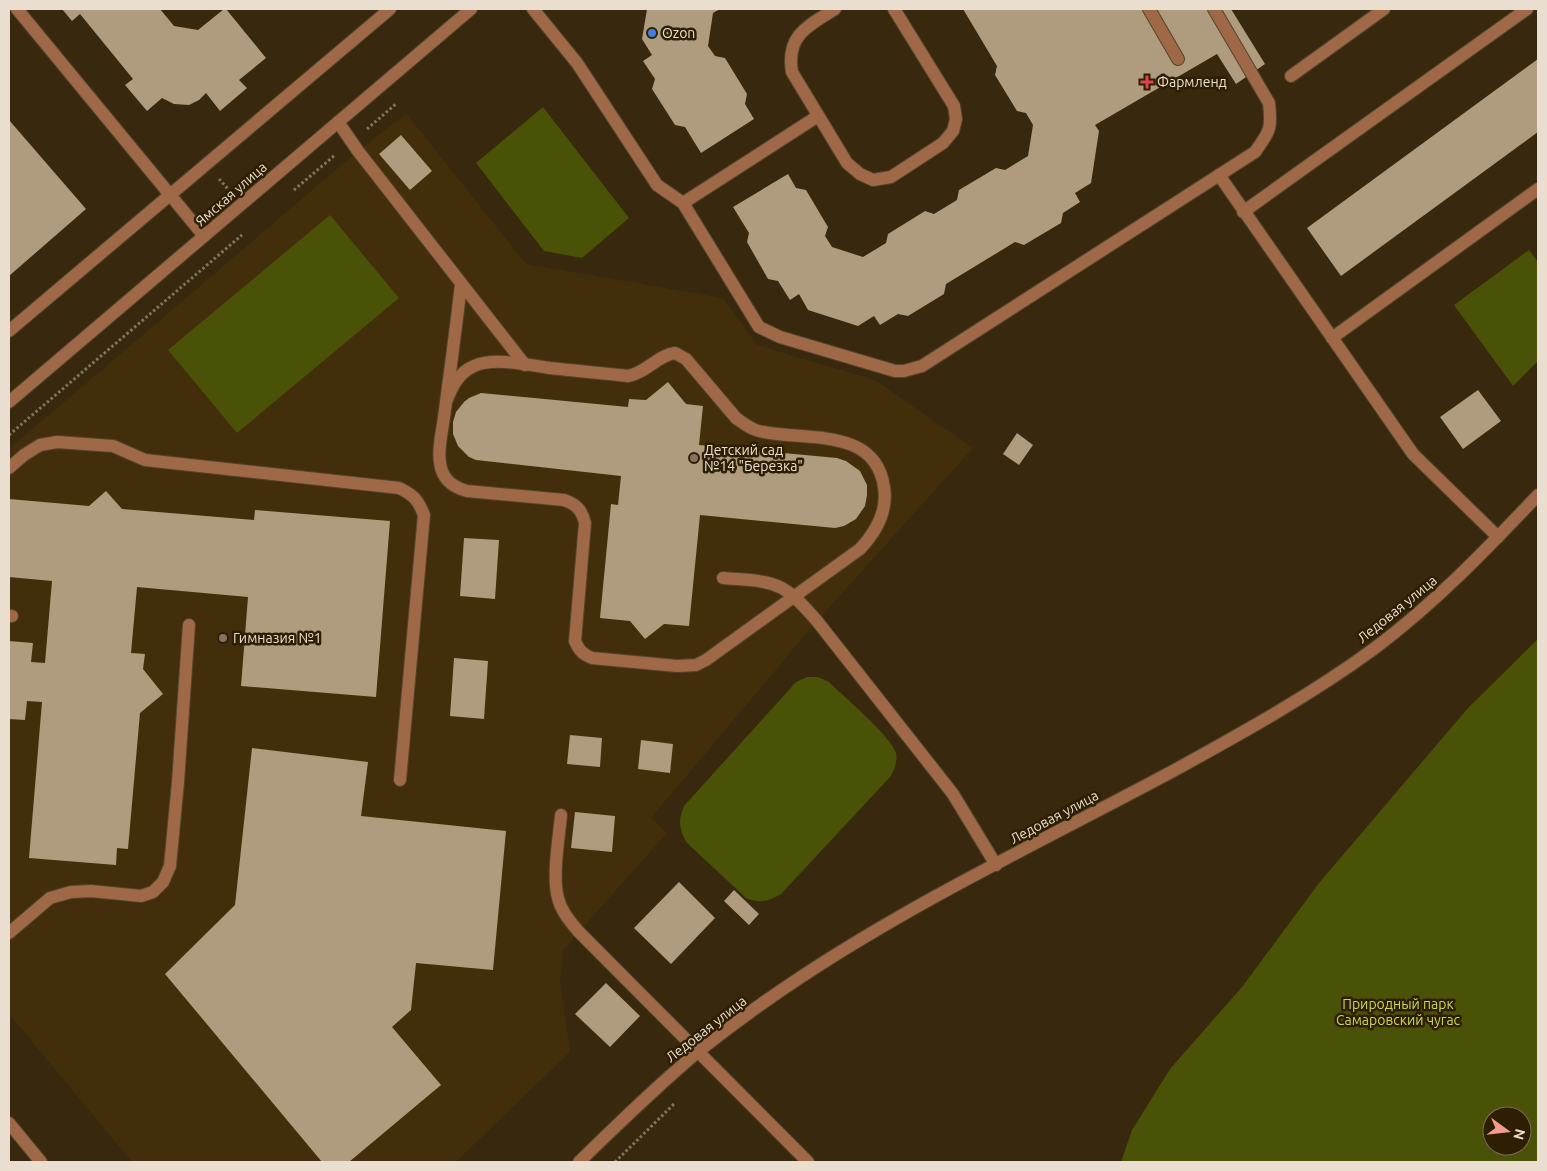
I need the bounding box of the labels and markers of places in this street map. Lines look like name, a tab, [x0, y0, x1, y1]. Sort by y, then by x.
place label: Ozon	[662, 25, 695, 41]
marker: Ozon	[646, 27, 658, 39]
place label: Фармленд	[1157, 74, 1227, 90]
marker: Фармленд	[1141, 76, 1153, 88]
place label: Детский сад №14 "Березка"	[704, 442, 803, 474]
marker: Детский сад №14 "Березка"	[688, 452, 700, 464]
place label: Гимназия №1	[233, 630, 322, 646]
marker: Гимназия №1	[217, 632, 229, 644]

